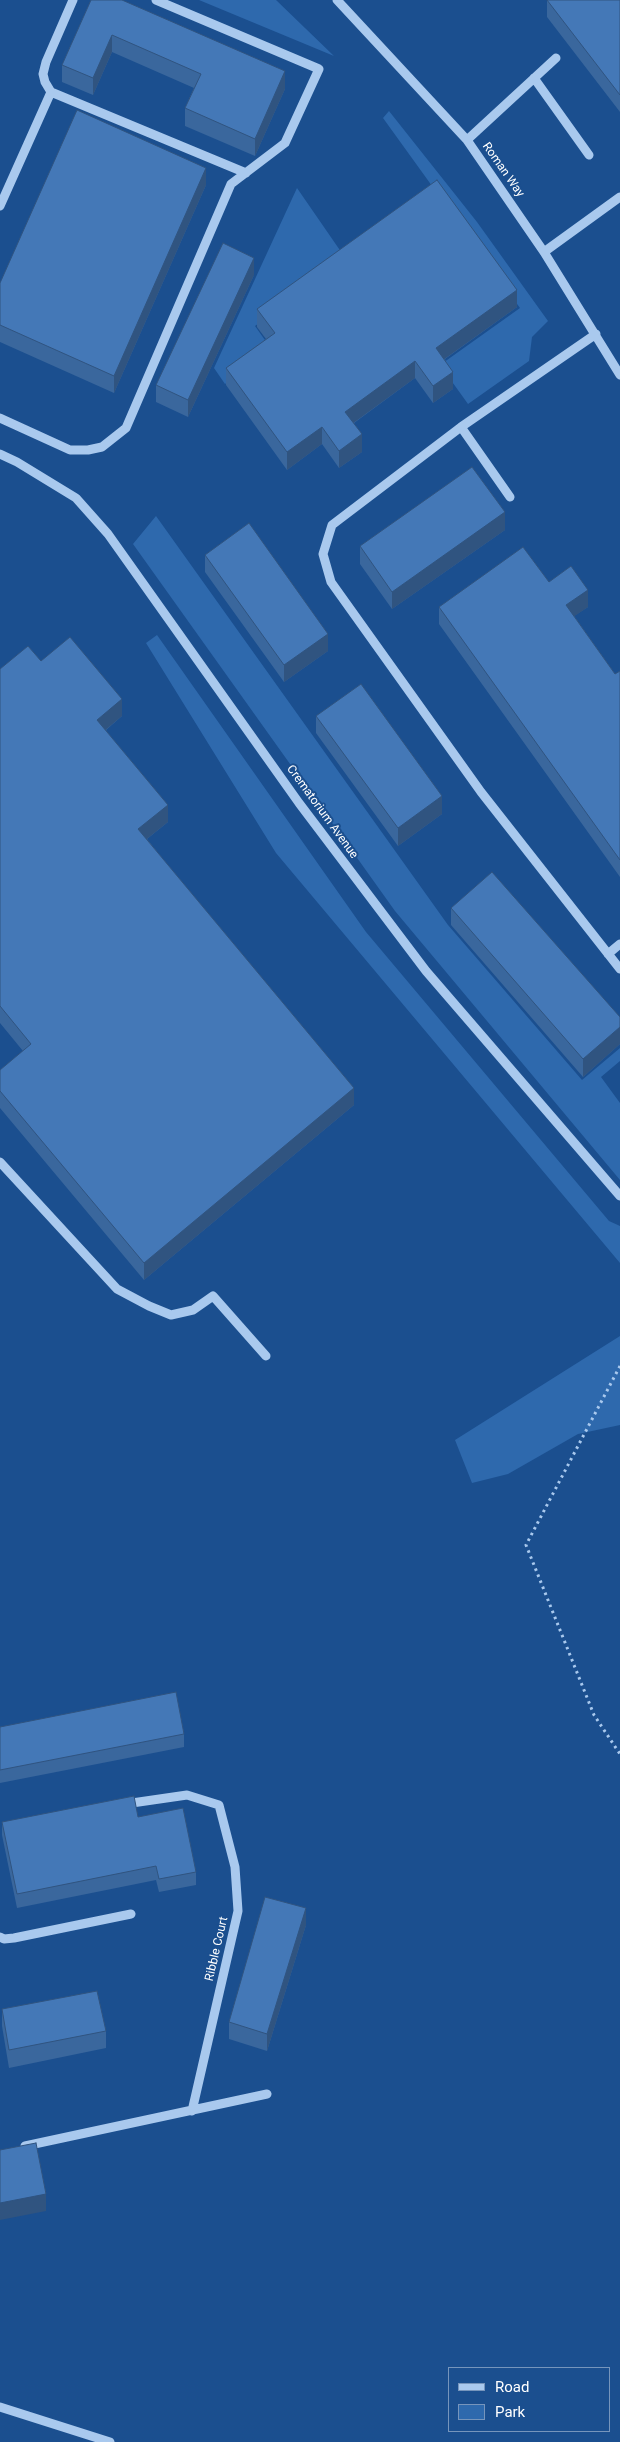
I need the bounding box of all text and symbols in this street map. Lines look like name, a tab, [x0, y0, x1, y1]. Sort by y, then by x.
street label: Roman Way	[479, 140, 527, 200]
street label: Crematorium Avenue	[283, 762, 361, 862]
street label: Ribble Court	[203, 1915, 231, 1983]
legend	[448, 2367, 610, 2432]
text: Road	[495, 2378, 529, 2396]
text: Park	[495, 2403, 525, 2421]

